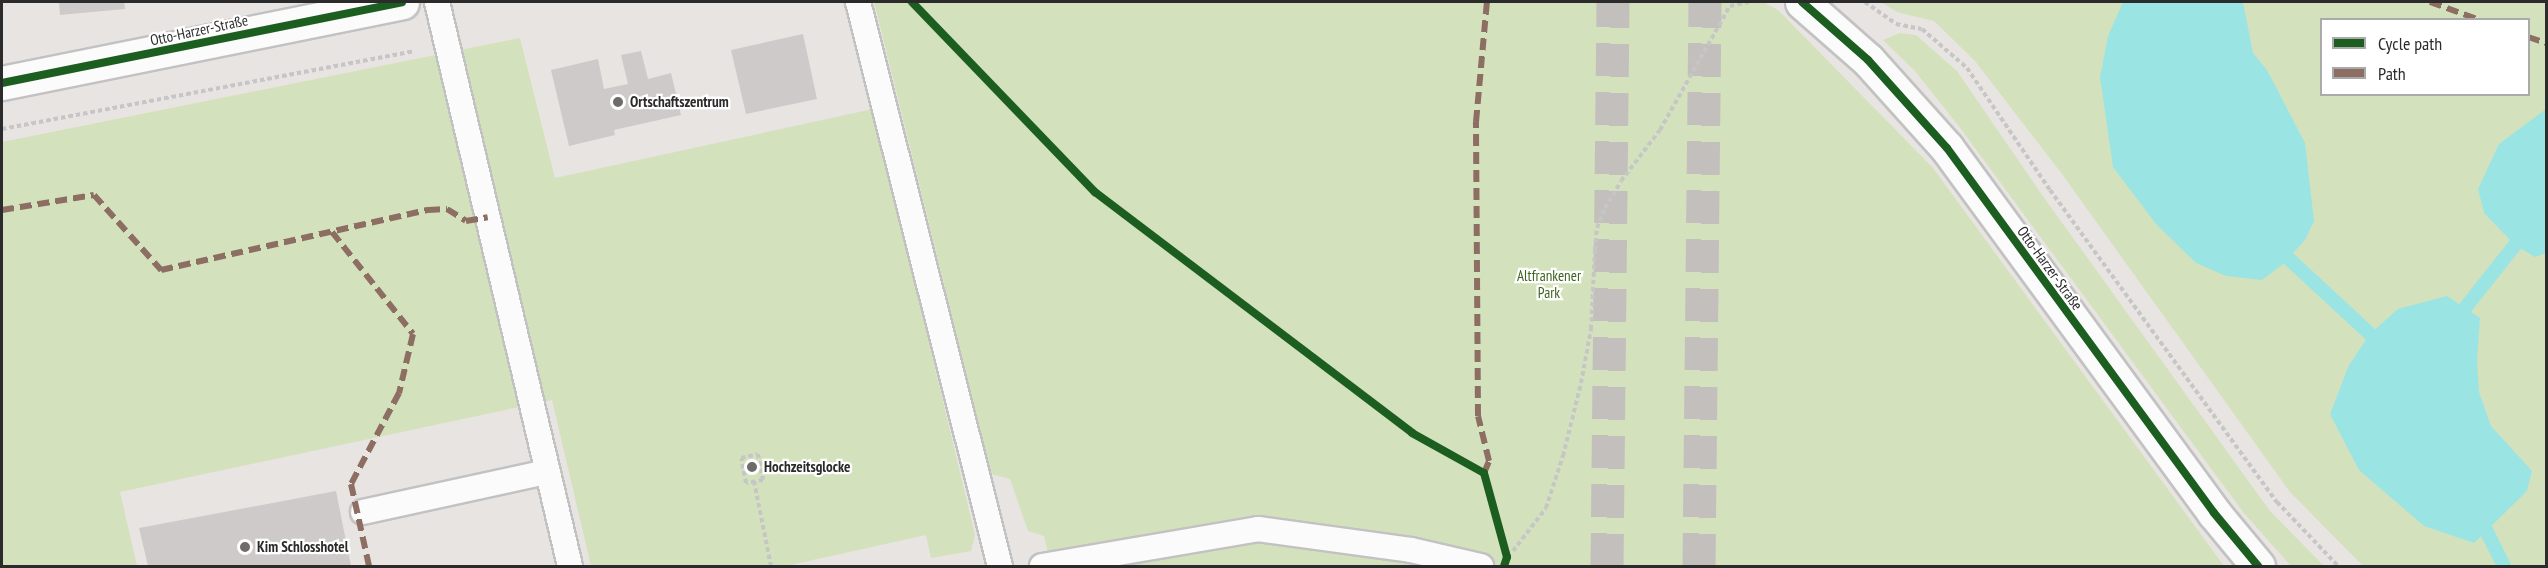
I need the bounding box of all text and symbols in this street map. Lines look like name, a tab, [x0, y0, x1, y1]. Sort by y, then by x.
street label: Otto-Harzer-Straße	[149, 11, 249, 49]
legend	[2320, 18, 2530, 96]
text: Cycle path	[2378, 32, 2442, 55]
text: Path	[2378, 62, 2406, 85]
place label: Ortschaftszentrum	[630, 93, 729, 111]
marker: Ortschaftszentrum	[611, 95, 625, 109]
street label: Otto-Harzer-Straße	[2014, 222, 2086, 314]
park label: Altfrankener Park	[1517, 266, 1581, 301]
place label: Hochzeitsglocke	[764, 458, 850, 476]
marker: Hochzeitsglocke	[745, 460, 759, 474]
place label: Kim Schlosshotel	[257, 538, 348, 556]
marker: Kim Schlosshotel	[238, 540, 252, 554]

